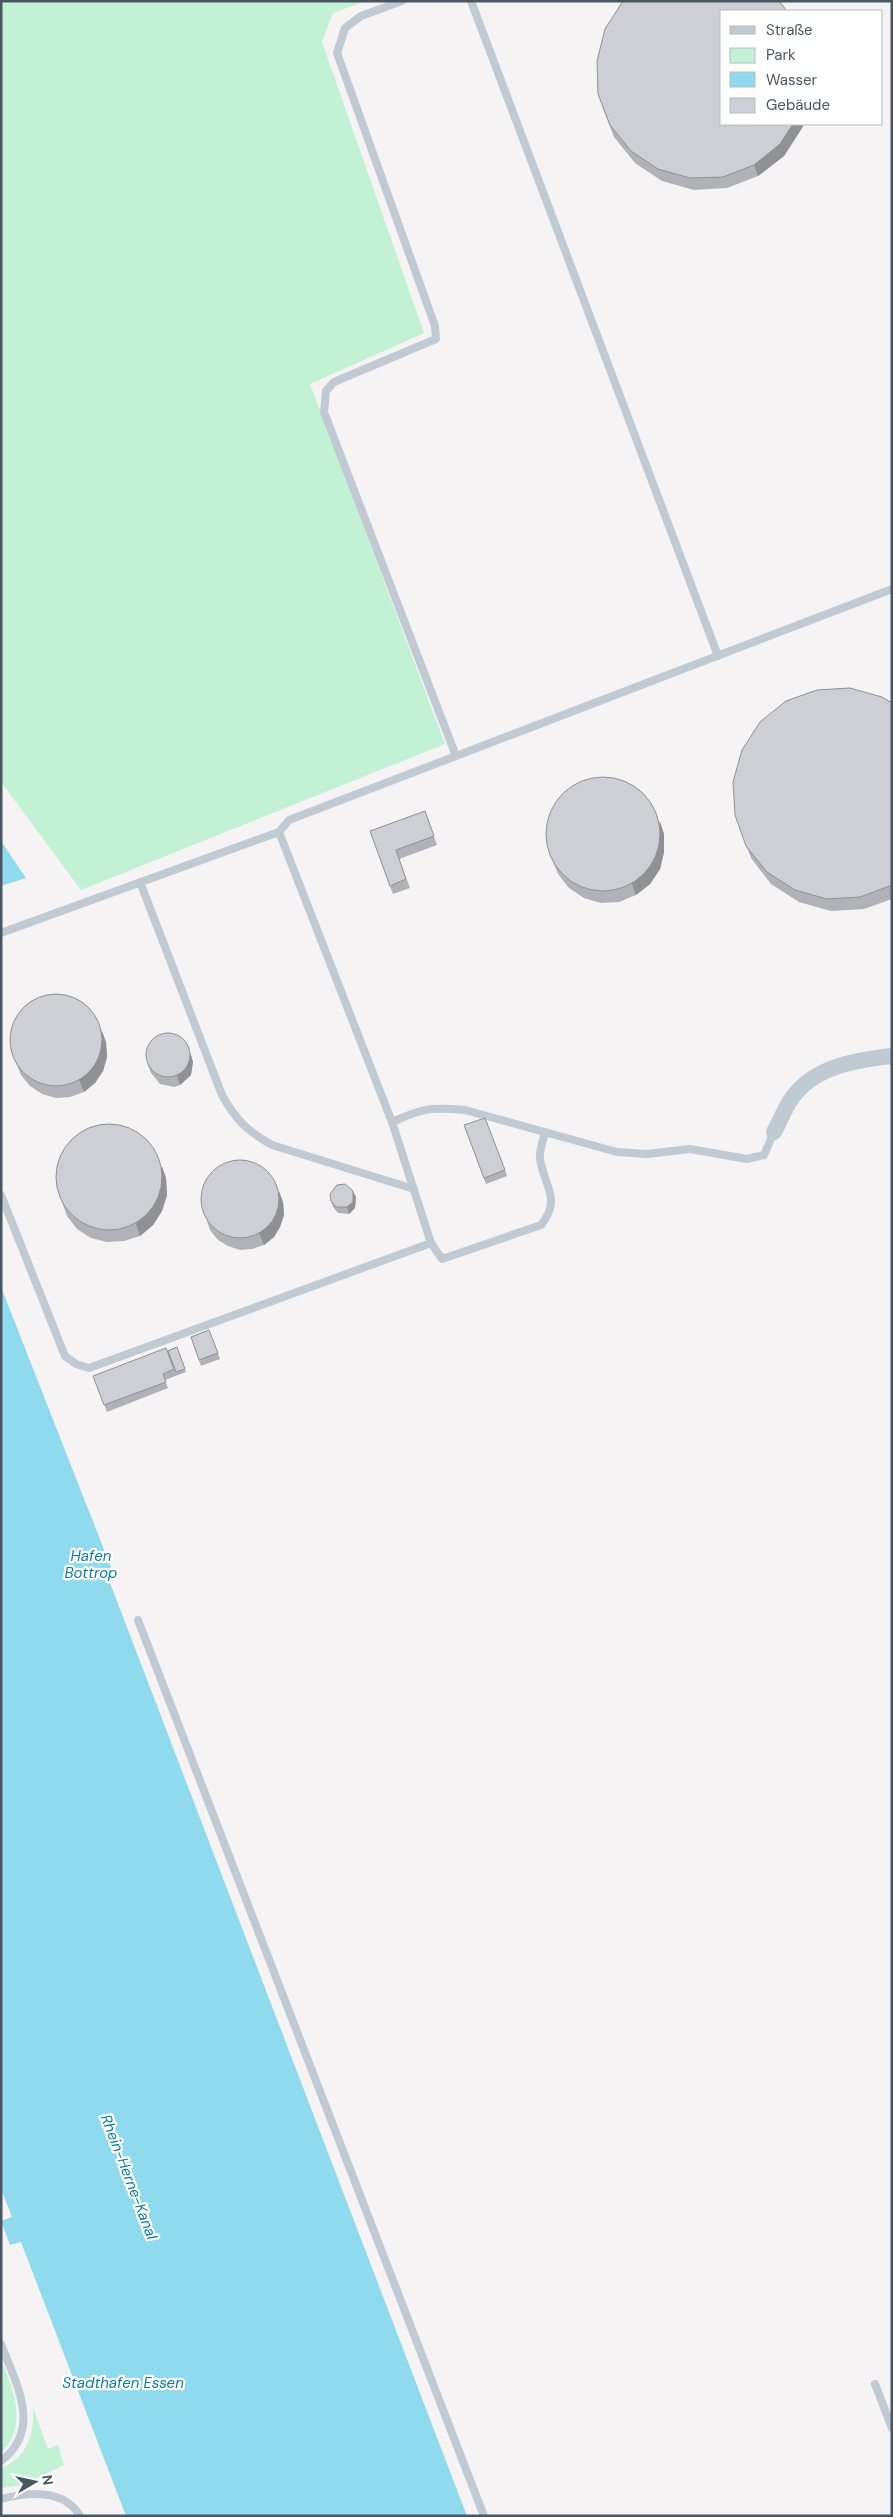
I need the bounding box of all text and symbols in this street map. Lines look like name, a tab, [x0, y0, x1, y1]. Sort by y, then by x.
legend	[720, 10, 883, 125]
text: Straße	[766, 20, 813, 40]
text: Park	[766, 45, 796, 65]
text: Wasser	[766, 70, 818, 90]
text: Gebäude	[766, 95, 830, 115]
water label: Hafen Bottrop	[65, 1546, 117, 1583]
water label: Rhein-Herne-Kanal	[96, 2112, 162, 2243]
water label: Stadthafen Essen	[62, 2373, 184, 2393]
north arrow	[10, 2457, 60, 2507]
text: N	[38, 2474, 58, 2486]

